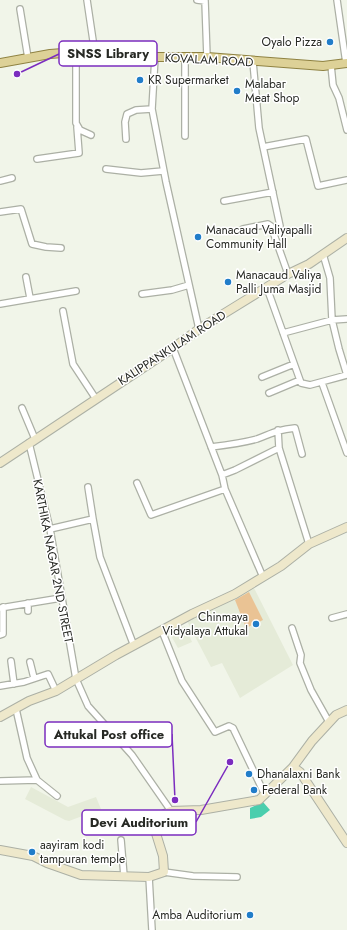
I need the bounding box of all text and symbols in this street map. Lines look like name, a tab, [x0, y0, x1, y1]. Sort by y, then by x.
place label: Oyalo Pizza	[262, 33, 322, 51]
marker: Oyalo Pizza	[325, 37, 335, 47]
callout: SNSS Library	[59, 41, 157, 66]
text: SNSS Library	[67, 44, 149, 63]
street label: KOVALAM ROAD	[164, 49, 254, 71]
place label: KR Supermarket	[148, 71, 229, 89]
marker: KR Supermarket	[135, 75, 145, 85]
place label: Malabar Meat Shop	[245, 75, 300, 107]
marker: Malabar Meat Shop	[232, 86, 242, 96]
place label: Manacaud Valiyapalli Community Hall	[206, 221, 313, 253]
marker: Manacaud Valiyapalli Community Hall	[193, 232, 203, 242]
place label: Manacaud Valiya Palli Juma Masjid	[236, 266, 321, 298]
marker: Manacaud Valiya Palli Juma Masjid	[223, 277, 233, 287]
street label: KALIPPANKULAM ROAD	[114, 306, 230, 390]
street label: KARTHIKA NAGAR 2ND STREET	[28, 478, 78, 645]
place label: Chinmaya Vidyalaya Attukal	[162, 608, 248, 640]
marker: Chinmaya Vidyalaya Attukal	[251, 619, 261, 629]
callout: Attukal Post office	[45, 722, 172, 747]
text: Attukal Post office	[53, 725, 165, 744]
place label: Dhanalaxni Bank	[257, 765, 341, 783]
marker: Dhanalaxni Bank	[244, 769, 254, 779]
place label: Federal Bank	[262, 781, 328, 799]
marker: Federal Bank	[249, 785, 259, 795]
callout: Devi Auditorium	[82, 810, 196, 835]
text: Devi Auditorium	[90, 813, 188, 832]
place label: aayiram kodi tampuran temple	[40, 836, 125, 868]
marker: aayiram kodi tampuran temple	[27, 847, 37, 857]
place label: Amba Auditorium	[152, 906, 242, 924]
marker: Amba Auditorium	[245, 910, 255, 920]

